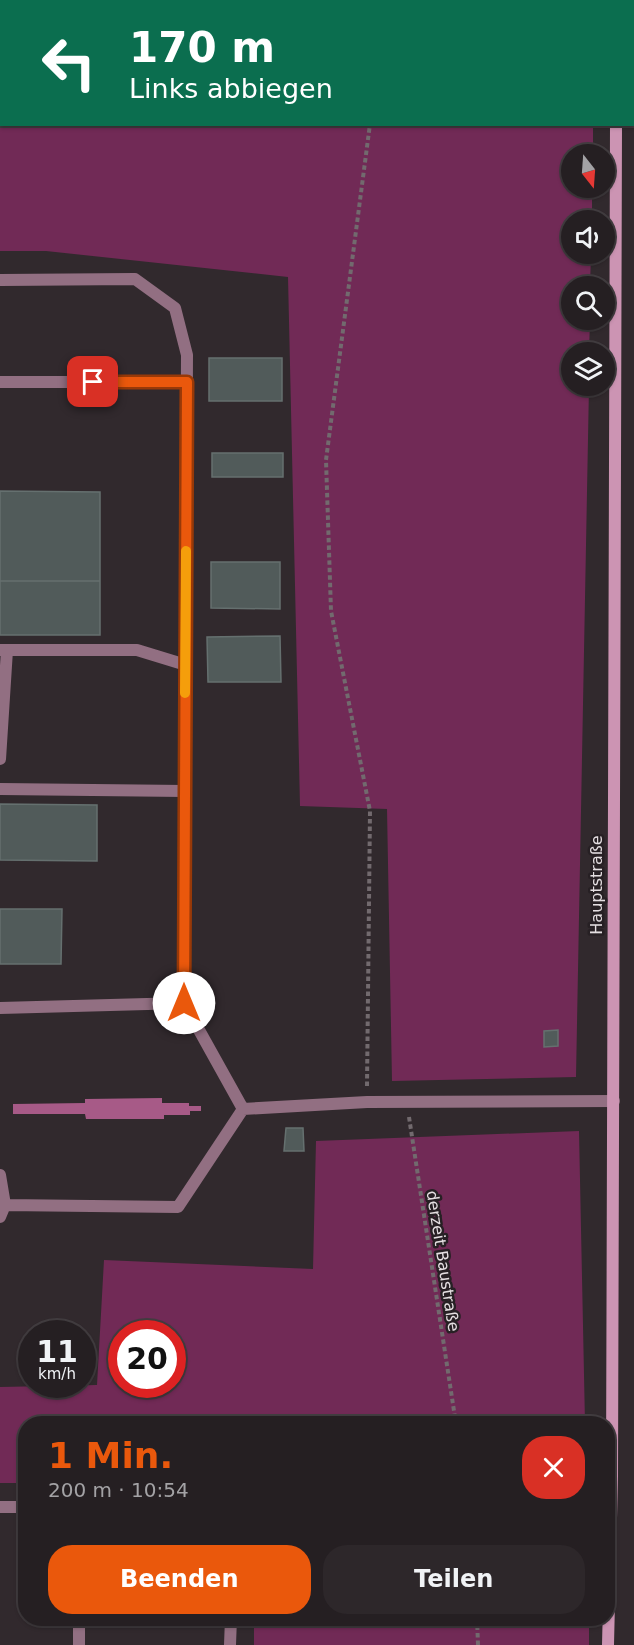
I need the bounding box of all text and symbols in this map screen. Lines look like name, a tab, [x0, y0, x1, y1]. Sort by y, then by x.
text: 170 m	[129, 23, 275, 72]
icon: left	[30, 24, 108, 102]
text: Links abbiegen	[129, 73, 333, 104]
north arrow	[561, 144, 615, 198]
map controls	[561, 144, 615, 396]
button: sound	[561, 210, 615, 264]
button: search	[561, 276, 615, 330]
button: layers	[561, 342, 615, 396]
pin	[67, 356, 118, 407]
icon: arrive	[76, 365, 109, 398]
street label: Hauptstraße	[587, 835, 606, 935]
position arrow	[152, 971, 216, 1035]
street label: derzeit Baustraße	[422, 1189, 464, 1333]
speed limit sign: 20	[108, 1320, 186, 1398]
text: 11	[36, 1334, 78, 1369]
text: km/h	[38, 1365, 76, 1383]
text: 1 Min.	[48, 1435, 173, 1476]
button: close	[522, 1436, 585, 1499]
text: 200 m · 10:54	[48, 1478, 189, 1502]
button: Beenden	[48, 1545, 311, 1614]
button: Teilen	[323, 1545, 585, 1614]

